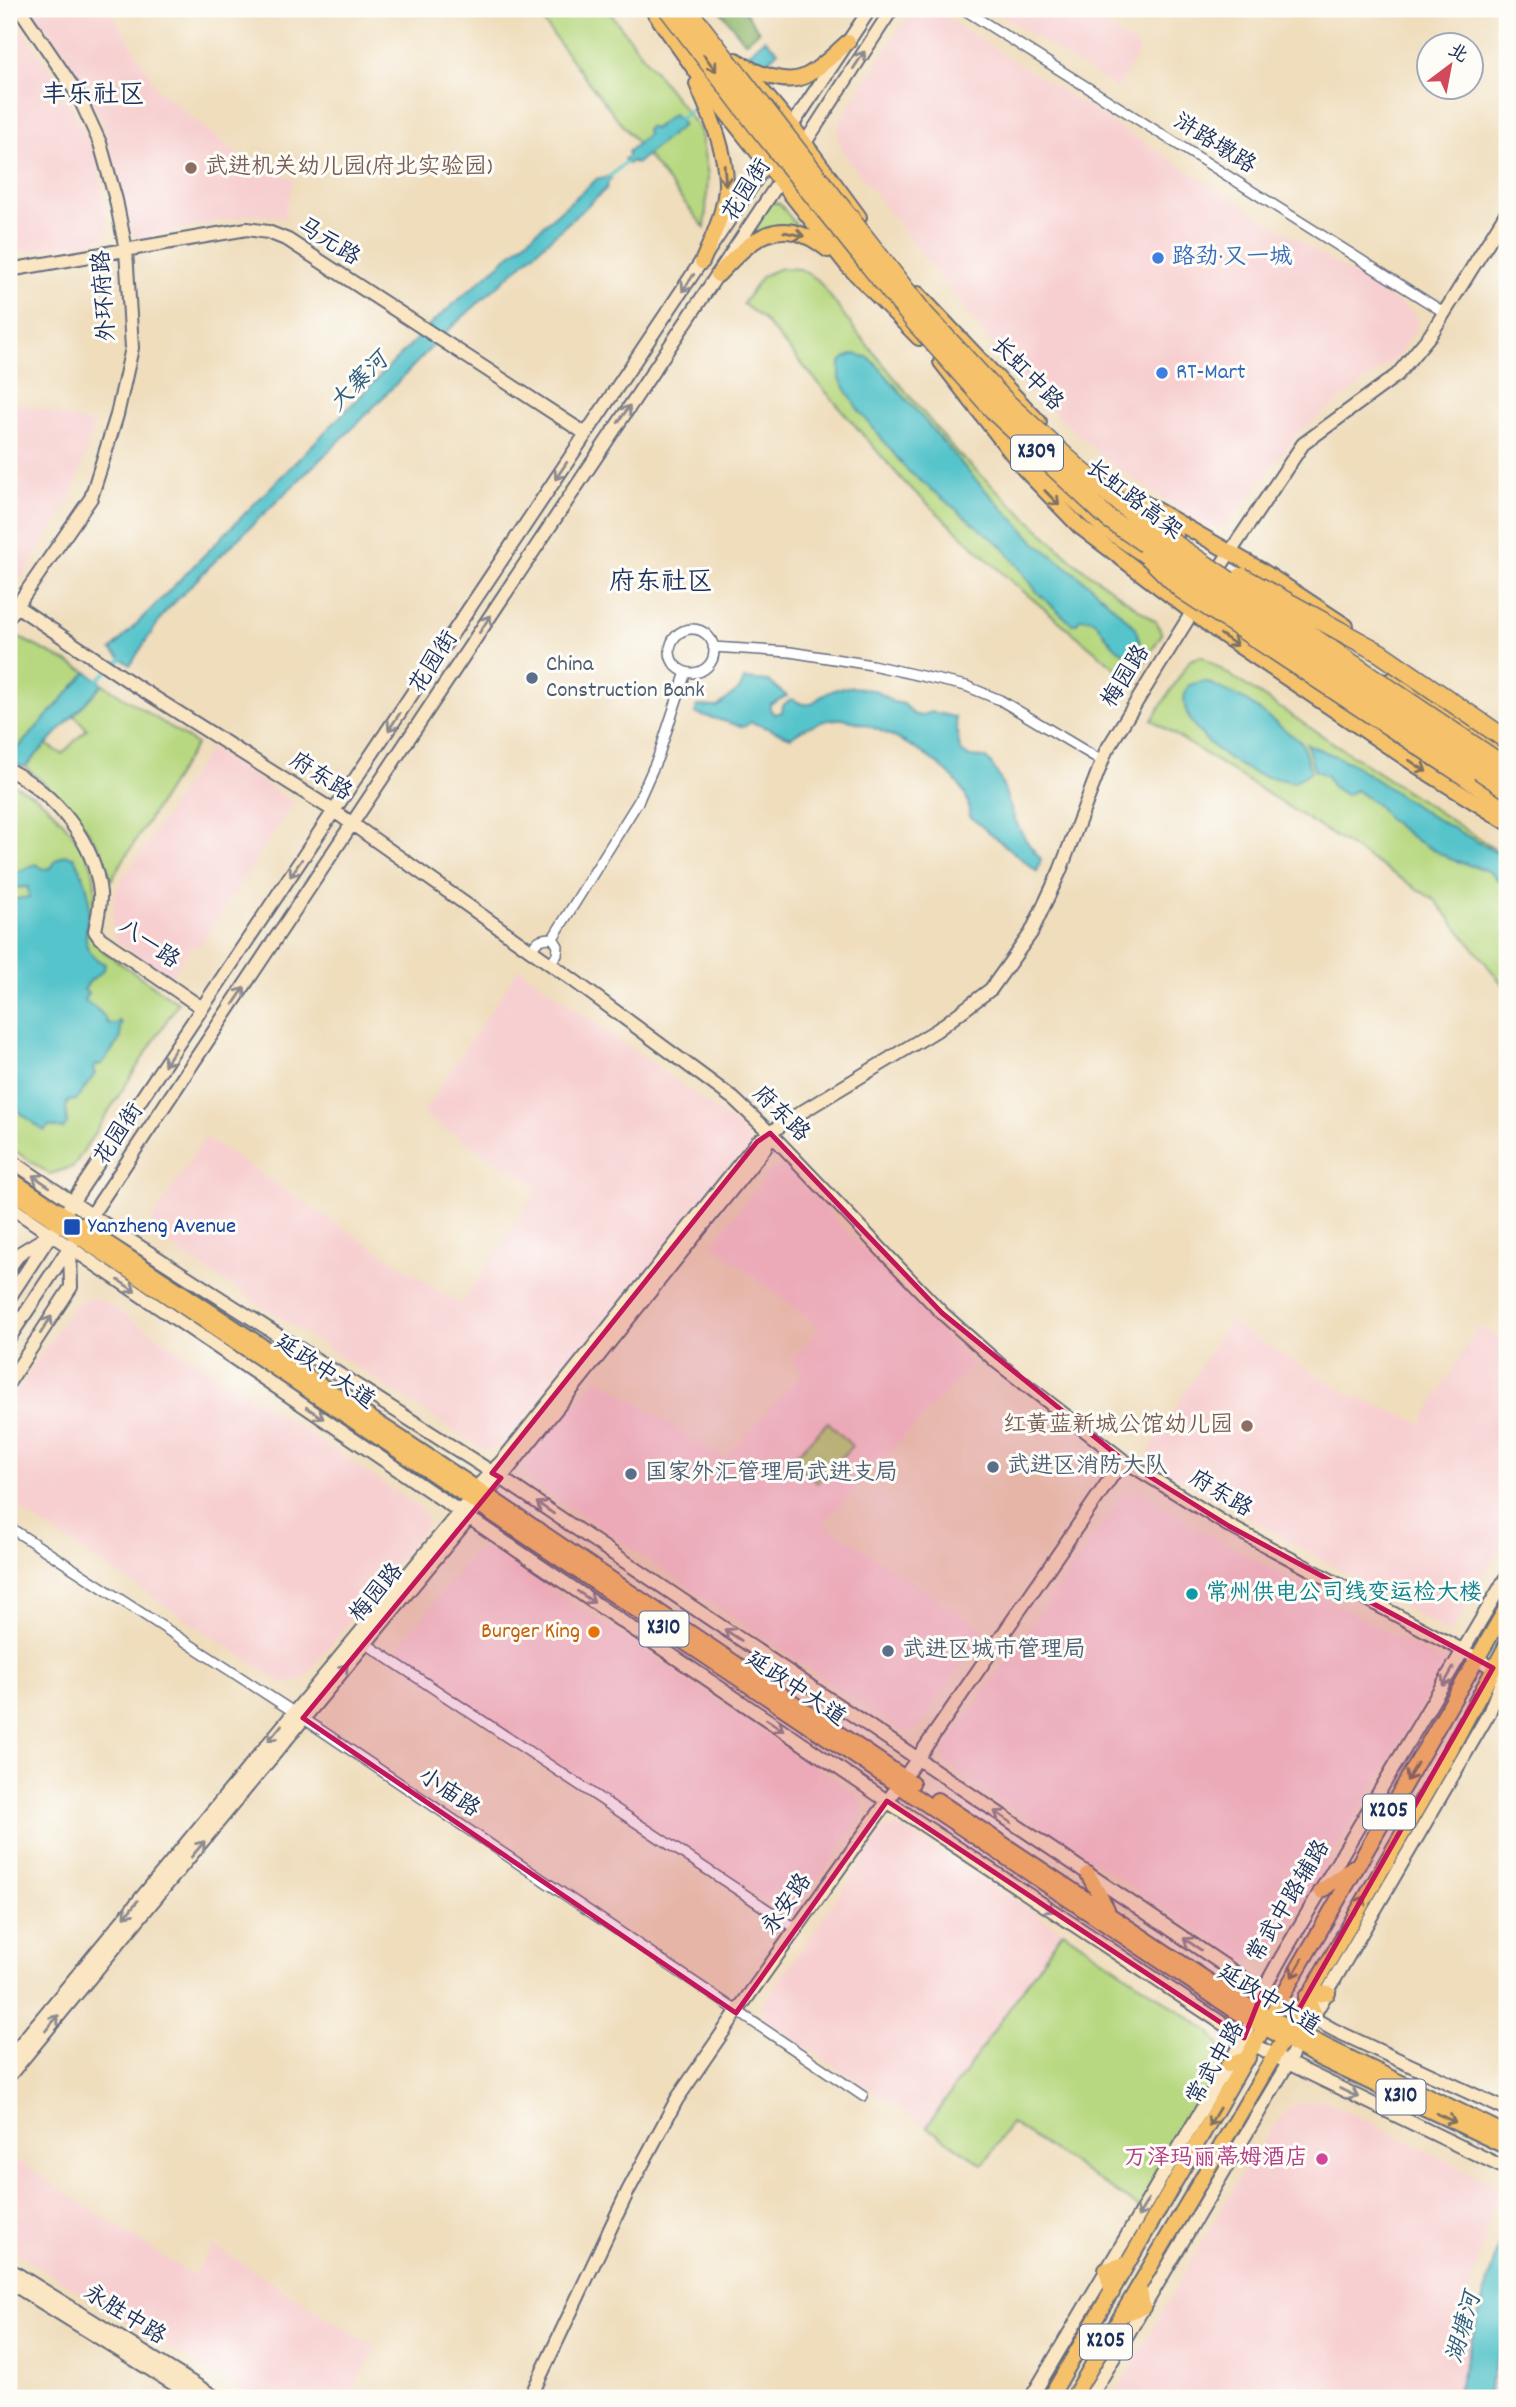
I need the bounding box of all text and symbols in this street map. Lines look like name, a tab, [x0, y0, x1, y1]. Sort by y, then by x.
north arrow	[1414, 32, 1484, 102]
text: 北	[1442, 38, 1472, 71]
one-way arrow	[852, 51, 866, 71]
one-way arrow	[702, 53, 717, 72]
district label: 丰乐社区	[41, 78, 145, 115]
street label: 浒路墩路	[1166, 107, 1262, 183]
place label: 武进机关幼儿园(府北实验园)	[205, 152, 493, 185]
street label: 花园街	[715, 153, 781, 229]
marker: 武进机关幼儿园(府北实验园)	[183, 160, 199, 176]
one-way arrow	[719, 164, 732, 186]
street label: 马元路	[290, 211, 366, 275]
one-way arrow	[782, 228, 805, 242]
place label: 路劲·又一城	[1172, 242, 1292, 275]
street label: 外环府路	[86, 249, 126, 343]
marker: 路劲·又一城	[1150, 250, 1166, 266]
one-way arrow	[681, 272, 695, 292]
street label: 长虹中路	[982, 330, 1070, 420]
water label: 大寨河	[323, 343, 400, 420]
place label: RT-Mart	[1176, 357, 1246, 390]
marker: RT-Mart	[1154, 365, 1170, 381]
one-way arrow	[617, 405, 631, 424]
road number: X309	[1011, 435, 1063, 470]
street label: 长虹路高架	[1078, 453, 1188, 549]
one-way arrow	[554, 461, 568, 481]
one-way arrow	[1043, 489, 1060, 506]
district label: 府东社区	[609, 565, 713, 602]
one-way arrow	[478, 615, 492, 634]
street label: 花园街	[402, 625, 468, 701]
one-way arrow	[1219, 632, 1238, 647]
street label: 梅园路	[1095, 639, 1159, 715]
place label: China Construction Bank	[546, 649, 705, 708]
marker: China Construction Bank	[524, 670, 540, 686]
one-way arrow	[387, 711, 401, 731]
street label: 府东路	[282, 745, 358, 811]
one-way arrow	[1408, 759, 1427, 773]
one-way arrow	[289, 858, 303, 877]
street label: 八一路	[110, 912, 186, 978]
one-way arrow	[232, 986, 246, 1006]
one-way arrow	[162, 1047, 177, 1066]
street label: 府东路	[744, 1079, 816, 1151]
street label: 花园街	[87, 1097, 153, 1173]
one-way arrow	[31, 1174, 51, 1188]
place label: Yanzheng Avenue	[88, 1211, 236, 1244]
marker: Yanzheng Avenue	[62, 1217, 82, 1237]
one-way arrow	[117, 1279, 136, 1293]
one-way arrow	[40, 1316, 54, 1336]
street label: 延政中大道	[267, 1327, 381, 1419]
one-way arrow	[305, 1406, 324, 1421]
place label: 红黄蓝新城公馆幼儿园	[1003, 1410, 1233, 1443]
marker: 红黄蓝新城公馆幼儿园	[1239, 1418, 1255, 1434]
place label: 武进区消防大队	[1007, 1451, 1168, 1484]
place label: 国家外汇管理局武进支局	[645, 1458, 898, 1491]
marker: 武进区消防大队	[985, 1459, 1001, 1475]
street label: 府东路	[1182, 1463, 1258, 1527]
marker: 国家外汇管理局武进支局	[623, 1466, 639, 1482]
one-way arrow	[536, 1501, 555, 1515]
street label: 梅园路	[343, 1557, 413, 1631]
place label: 常州供电公司线变运检大楼	[1206, 1578, 1482, 1611]
marker: 常州供电公司线变运检大楼	[1184, 1586, 1200, 1602]
one-way arrow	[576, 1590, 596, 1604]
road number: X310	[640, 1612, 688, 1646]
place label: Burger King	[481, 1616, 580, 1649]
marker: Burger King	[586, 1624, 602, 1640]
one-way arrow	[724, 1628, 744, 1642]
place label: 武进区城市管理局	[902, 1635, 1086, 1668]
marker: 武进区城市管理局	[880, 1643, 896, 1659]
street label: 延政中大道	[738, 1644, 852, 1736]
one-way arrow	[333, 1663, 349, 1681]
one-way arrow	[1440, 1667, 1454, 1687]
one-way arrow	[765, 1718, 784, 1732]
one-way arrow	[267, 1723, 283, 1741]
street label: 小庙路	[410, 1761, 486, 1827]
one-way arrow	[1405, 1761, 1418, 1782]
road number: X205	[1363, 1794, 1415, 1829]
one-way arrow	[994, 1810, 1014, 1824]
street label: 常武中路辅路	[1240, 1834, 1340, 1970]
one-way arrow	[190, 1840, 206, 1858]
street label: 永安路	[755, 1867, 821, 1943]
one-way arrow	[1353, 1895, 1367, 1915]
one-way arrow	[123, 1899, 139, 1917]
one-way arrow	[1035, 1899, 1054, 1913]
one-way arrow	[1183, 1937, 1202, 1951]
street label: 延政中大道	[1210, 1957, 1326, 2045]
one-way arrow	[1290, 1958, 1304, 1978]
one-way arrow	[45, 2015, 60, 2033]
street label: 常武中路	[1180, 2016, 1254, 2112]
road number: X310	[1376, 2080, 1426, 2114]
one-way arrow	[1338, 2087, 1360, 2100]
one-way arrow	[1206, 2107, 1220, 2127]
one-way arrow	[1434, 2112, 1456, 2125]
place label: 万泽玛丽蒂姆酒店	[1124, 2143, 1308, 2176]
marker: 万泽玛丽蒂姆酒店	[1314, 2151, 1330, 2167]
one-way arrow	[1136, 2198, 1150, 2218]
street label: 永胜中路	[76, 2278, 172, 2354]
water label: 湖塘河	[1439, 2285, 1492, 2367]
road number: X205	[1080, 2324, 1132, 2360]

